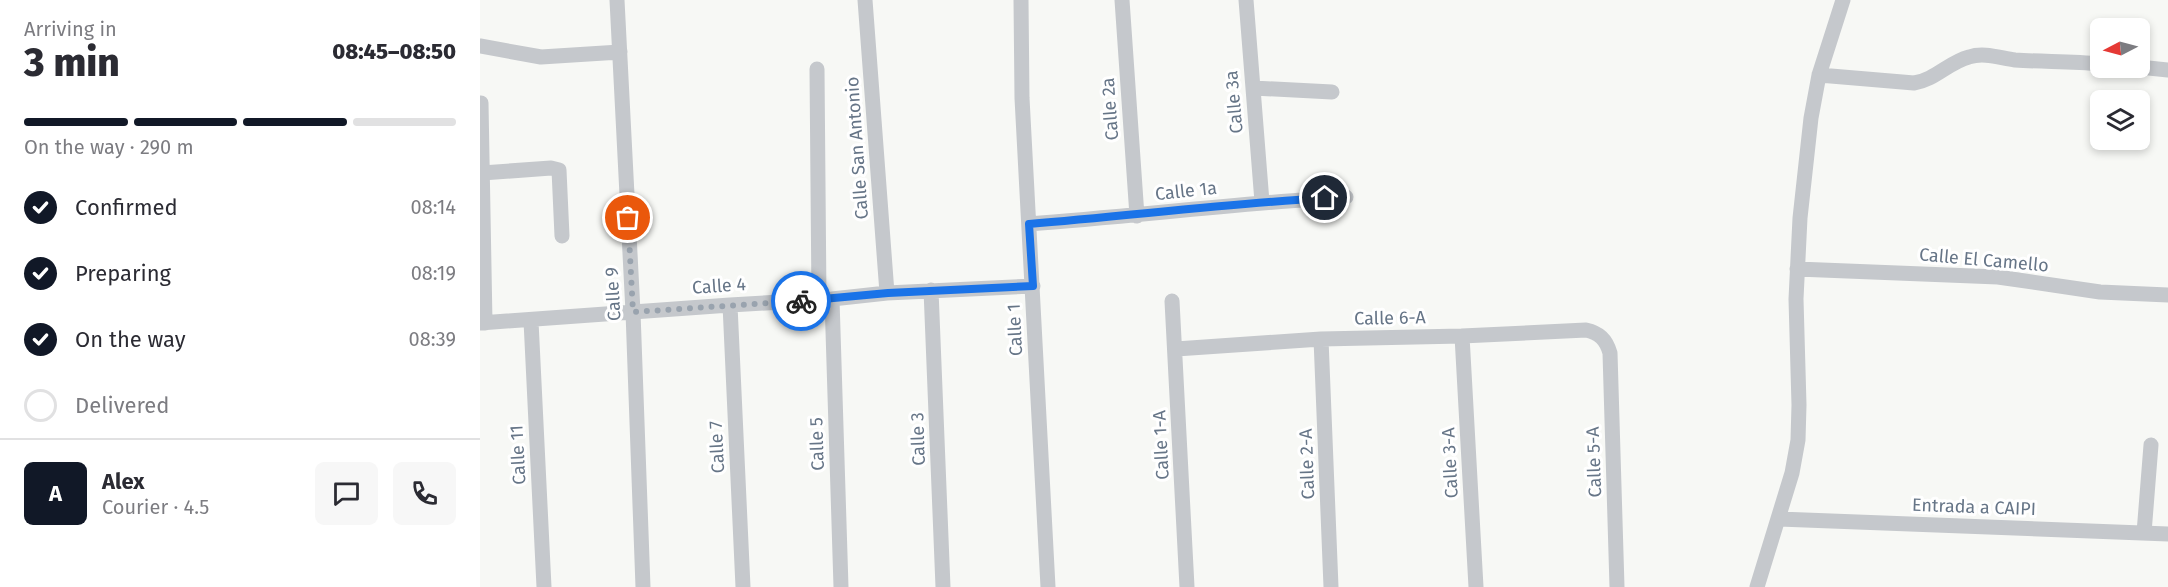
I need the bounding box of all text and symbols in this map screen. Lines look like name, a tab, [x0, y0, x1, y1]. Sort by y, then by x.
text: Arriving in	[24, 17, 117, 41]
north arrow	[2090, 18, 2150, 78]
map controls	[2090, 18, 2150, 150]
text: 08:45–08:50	[332, 38, 456, 65]
text: 3 min	[24, 40, 120, 86]
street label: Calle 3a	[1220, 69, 1248, 135]
street label: Calle San Antonio	[841, 76, 873, 220]
street label: Calle 2a	[1097, 77, 1123, 141]
button: layers	[2090, 90, 2150, 150]
text: On the way · 290 m	[24, 135, 194, 159]
pin	[1299, 172, 1350, 223]
street label: Calle 1a	[1154, 177, 1218, 205]
icon: home	[1308, 181, 1341, 214]
icon: check	[24, 191, 57, 224]
pin	[602, 192, 653, 243]
text: Confirmed	[75, 194, 178, 221]
text: 08:14	[411, 195, 456, 219]
icon: bag	[611, 201, 644, 234]
street label: Calle El Camello	[1918, 243, 2050, 277]
icon: check	[24, 257, 57, 290]
text: Preparing	[75, 260, 171, 287]
text: 08:19	[411, 261, 456, 285]
street label: Calle 9	[601, 266, 625, 322]
courier	[771, 271, 831, 331]
street label: Calle 4	[691, 273, 747, 299]
icon: bike	[785, 285, 818, 318]
street label: Calle 1	[1003, 303, 1027, 357]
street label: Calle 6-A	[1354, 306, 1427, 330]
icon: check	[24, 323, 57, 356]
text: On the way	[75, 326, 186, 353]
text: 08:39	[409, 327, 456, 351]
text: Delivered	[75, 392, 170, 419]
street label: Calle 1-A	[1148, 409, 1174, 480]
street label: Calle 3	[906, 412, 930, 466]
street label: Calle 5	[805, 417, 829, 471]
street label: Calle 7	[705, 420, 729, 474]
street label: Calle 11	[505, 425, 531, 485]
street label: Calle 5-A	[1582, 425, 1606, 498]
street label: Calle 3-A	[1437, 426, 1463, 499]
street label: Calle 2-A	[1295, 428, 1319, 500]
button: chat	[315, 462, 378, 525]
button: phone	[393, 462, 456, 525]
text: Alex	[102, 468, 145, 495]
text: A	[49, 480, 62, 507]
street label: Entrada a CAIPI	[1912, 494, 2036, 520]
text: Courier · 4.5	[102, 495, 209, 519]

